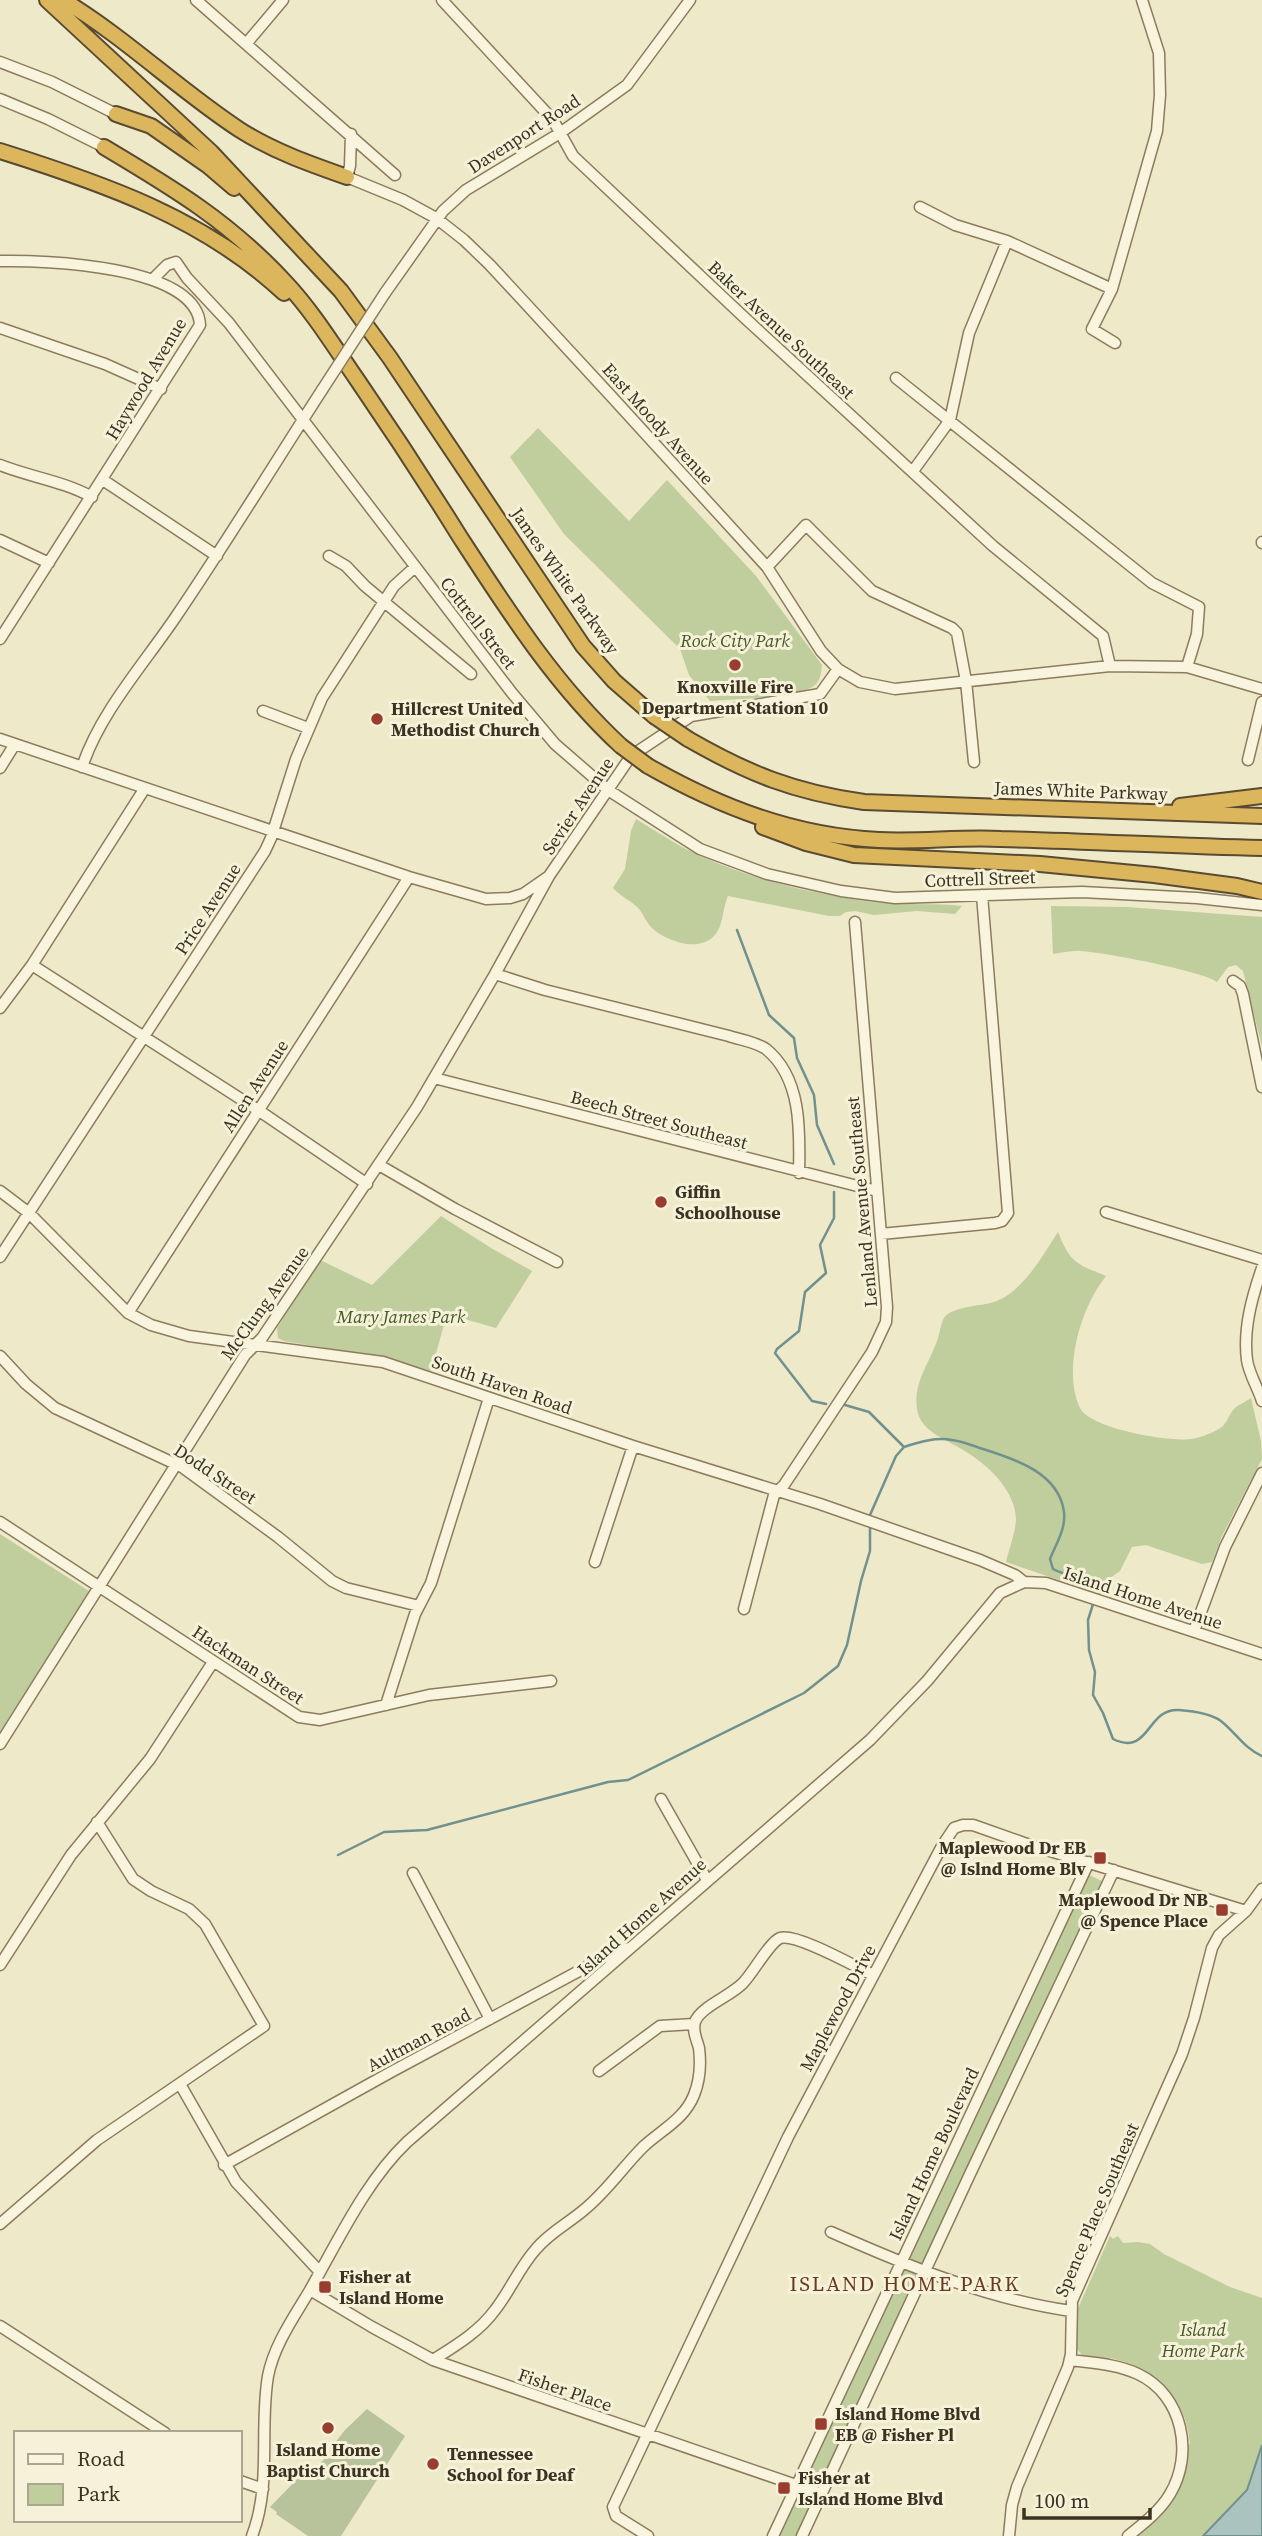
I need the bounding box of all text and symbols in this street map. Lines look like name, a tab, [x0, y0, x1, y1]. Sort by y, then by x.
street label: Davenport Road	[463, 88, 585, 179]
street label: Baker Avenue Southeast	[703, 255, 860, 404]
street label: Haywood Avenue	[99, 313, 192, 445]
street label: East Moody Avenue	[597, 357, 720, 490]
street label: James White Parkway	[505, 502, 626, 660]
street label: Cottrell Street	[434, 571, 522, 674]
park label: Rock City Park	[679, 628, 790, 653]
marker: Knoxville Fire Department Station 10	[727, 657, 743, 673]
place label: Knoxville Fire Department Station 10	[642, 674, 829, 720]
place label: Hillcrest United Methodist Church	[391, 696, 540, 742]
marker: Hillcrest United Methodist Church	[369, 711, 385, 727]
street label: Sevier Avenue	[536, 752, 619, 859]
street label: James White Parkway	[993, 775, 1169, 806]
street label: Price Avenue	[169, 858, 247, 959]
street label: Cottrell Street	[924, 864, 1036, 893]
street label: Allen Avenue	[215, 1034, 294, 1137]
street label: Beech Street Southeast	[568, 1084, 750, 1155]
street label: Lenland Avenue Southeast	[840, 1095, 883, 1309]
place label: Giffin Schoolhouse	[675, 1179, 781, 1225]
marker: Giffin Schoolhouse	[653, 1194, 669, 1210]
street label: McClung Avenue	[215, 1241, 314, 1365]
park label: Mary James Park	[336, 1304, 466, 1329]
street label: South Haven Road	[429, 1349, 576, 1420]
street label: Dodd Street	[169, 1438, 262, 1510]
street label: Island Home Avenue	[1060, 1560, 1226, 1635]
street label: Hackman Street	[188, 1619, 309, 1710]
place label: Maplewood Dr EB @ Islnd Home Blv	[939, 1835, 1087, 1881]
marker: Maplewood Dr EB @ Islnd Home Blv	[1092, 1850, 1108, 1866]
street label: Island Home Avenue	[572, 1852, 712, 1981]
place label: Maplewood Dr NB @ Spence Place	[1059, 1887, 1208, 1933]
marker: Maplewood Dr NB @ Spence Place	[1214, 1902, 1230, 1918]
street label: Maplewood Drive	[794, 1940, 882, 2076]
street label: Aultman Road	[362, 2002, 475, 2077]
street label: Island Home Boulevard	[882, 2063, 985, 2244]
street label: Spence Place Southeast	[1049, 2119, 1145, 2301]
place label: Fisher at Island Home	[339, 2264, 444, 2310]
district label: ISLAND HOME PARK	[789, 2269, 1021, 2298]
marker: Fisher at Island Home	[317, 2279, 333, 2295]
park label: Island Home Park	[1161, 2317, 1245, 2363]
street label: Fisher Place	[515, 2362, 616, 2417]
place label: Island Home Blvd EB @ Fisher Pl	[835, 2401, 981, 2447]
marker: Island Home Blvd EB @ Fisher Pl	[813, 2416, 829, 2432]
marker: Island Home Baptist Church	[320, 2420, 336, 2436]
legend	[14, 2431, 242, 2522]
place label: Island Home Baptist Church	[266, 2437, 390, 2483]
place label: Tennessee School for Deaf	[447, 2441, 576, 2487]
text: Road	[77, 2444, 125, 2473]
marker: Tennessee School for Deaf	[425, 2456, 441, 2472]
place label: Fisher at Island Home Blvd	[798, 2465, 944, 2511]
scale bar	[1024, 2476, 1150, 2520]
text: Park	[77, 2479, 121, 2508]
marker: Fisher at Island Home Blvd	[776, 2480, 792, 2496]
text: 100 m	[1034, 2486, 1089, 2515]

